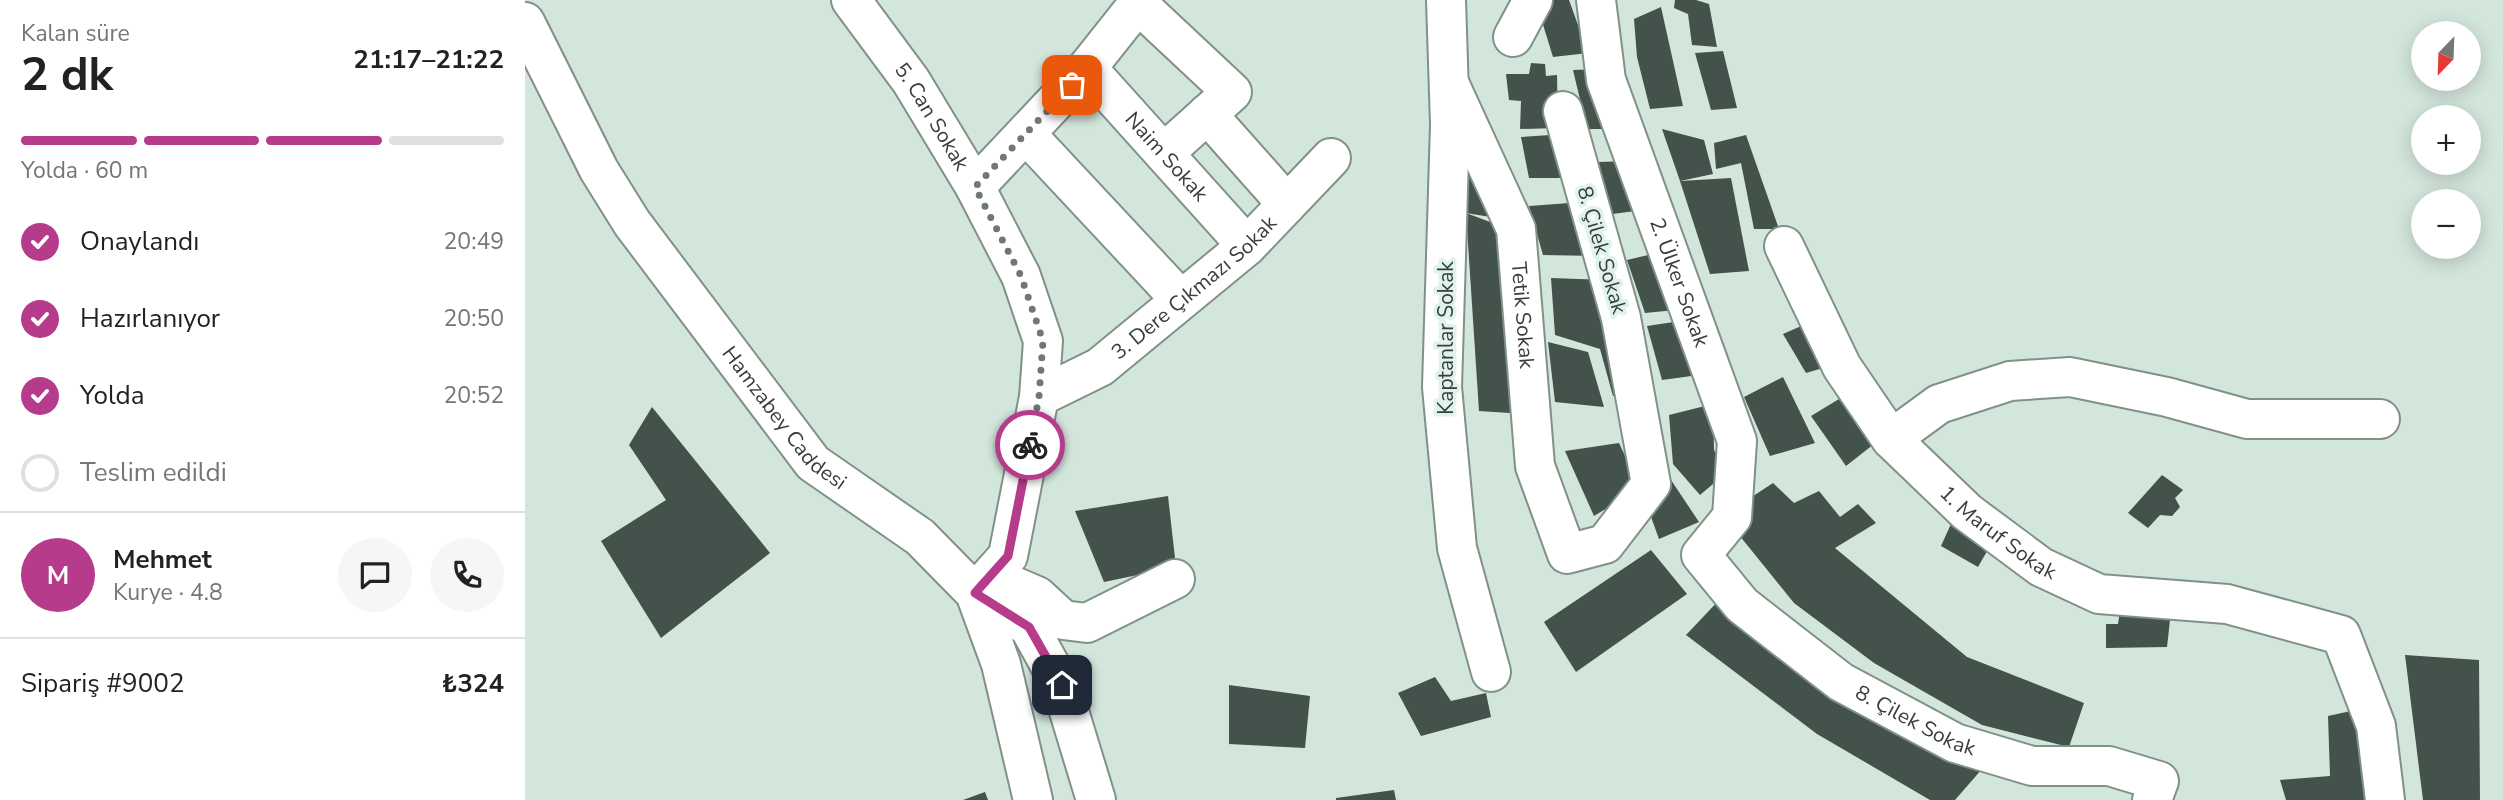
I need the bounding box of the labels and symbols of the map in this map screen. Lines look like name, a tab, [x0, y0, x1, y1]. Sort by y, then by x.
north arrow	[2411, 21, 2481, 91]
pin	[1042, 55, 1102, 115]
street label: 5. Can Sokak	[888, 57, 976, 176]
street label: Naim Sokak	[1119, 106, 1215, 208]
street label: 8. Çilek Sokak	[1570, 183, 1634, 318]
street label: 3. Dere Çıkmazı Sokak	[1105, 209, 1283, 366]
street label: 2. Ülker Sokak	[1643, 214, 1716, 351]
street label: Kaptanlar Sokak	[1432, 261, 1460, 415]
street label: Tetik Sokak	[1505, 261, 1541, 370]
street label: Hamzabey Caddesi	[716, 340, 852, 496]
courier	[995, 410, 1065, 480]
street label: 1. Maruf Sokak	[1934, 479, 2061, 586]
pin	[1032, 655, 1092, 715]
street label: 8. Çilek Sokak	[1850, 678, 1979, 762]

